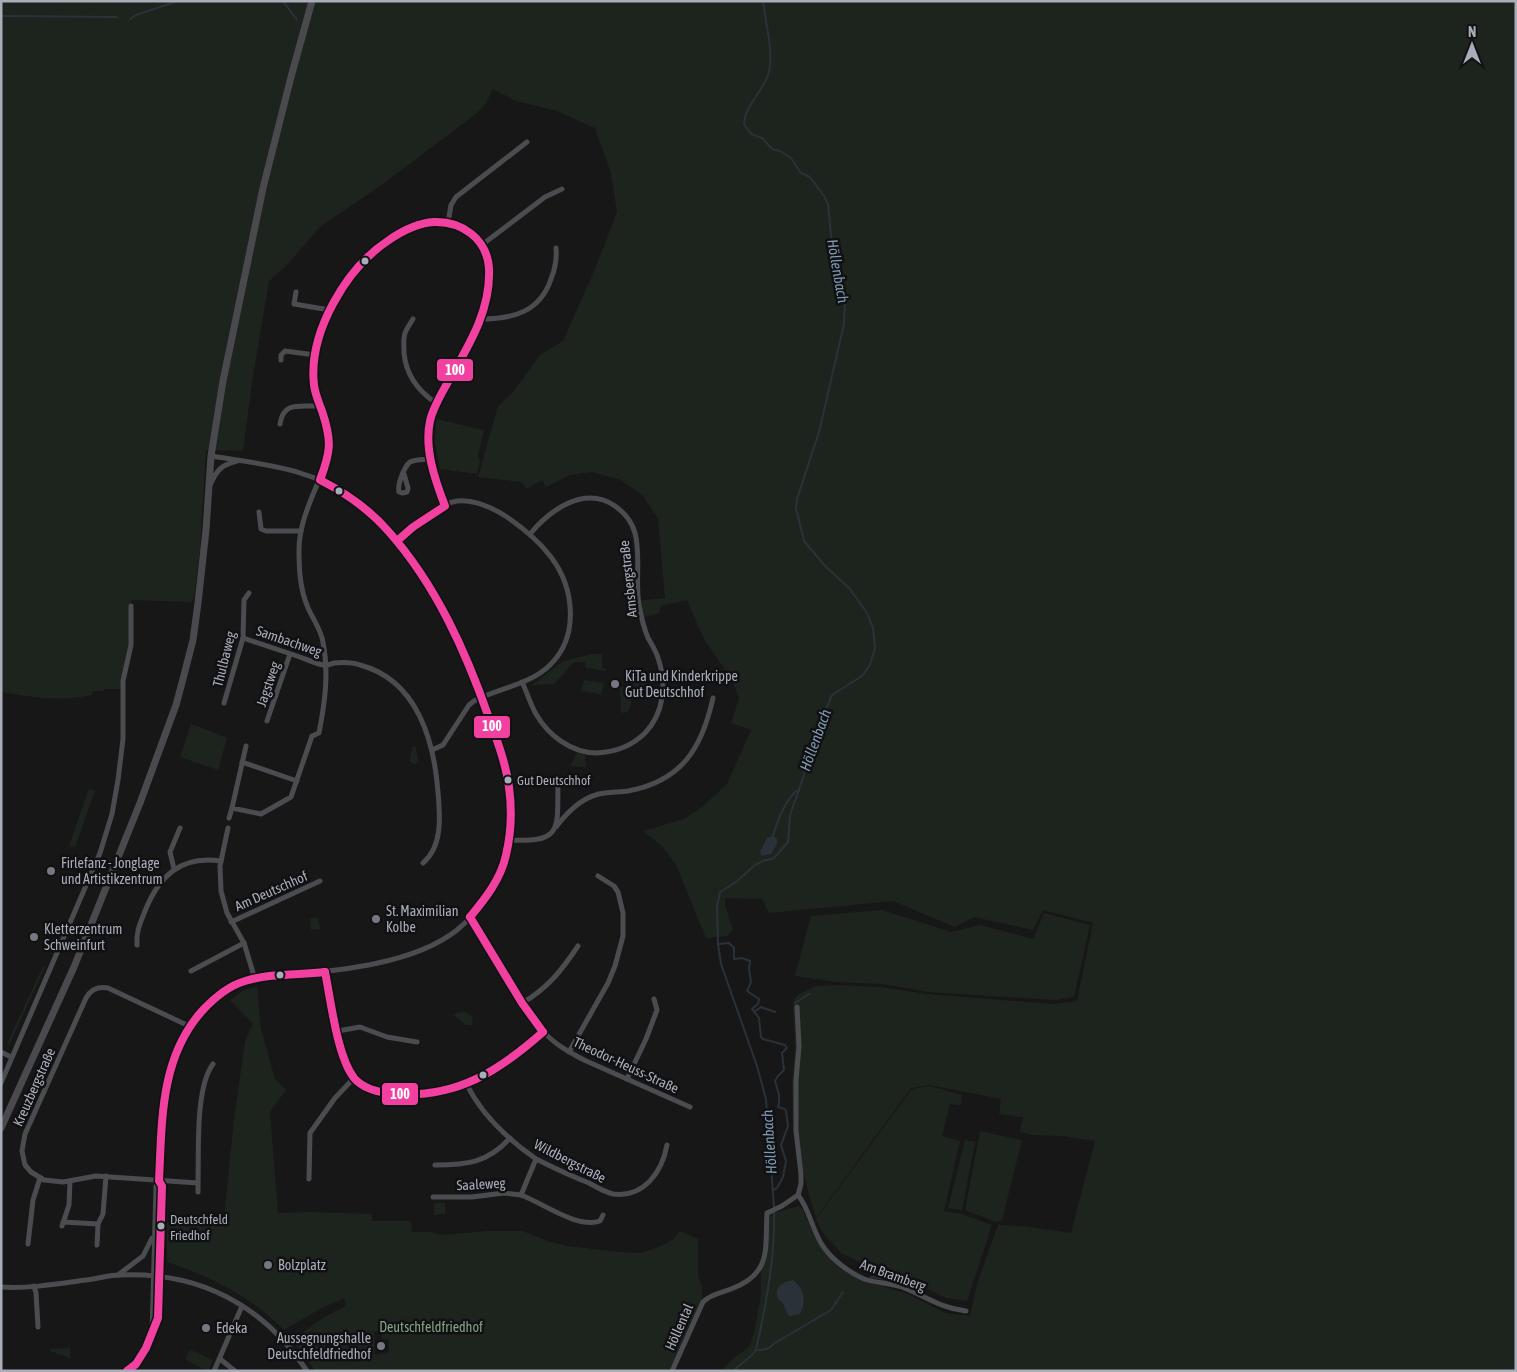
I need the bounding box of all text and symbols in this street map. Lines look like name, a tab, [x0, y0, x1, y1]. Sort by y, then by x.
north arrow	[1447, 20, 1497, 70]
text: N	[1468, 24, 1476, 40]
water label: Höllenbach	[824, 238, 852, 304]
unlabelled marker	[360, 256, 370, 266]
line badge: 100	[436, 358, 474, 382]
text: 100	[445, 362, 465, 378]
unlabelled marker	[334, 486, 344, 496]
street label: Arnsbergstraße	[616, 540, 640, 618]
street label: Sambachweg	[254, 622, 324, 660]
street label: Thulbaweg	[209, 629, 239, 689]
street label: Jagstweg	[253, 659, 283, 709]
place label: KiTa und Kinderkrippe Gut Deutschhof	[625, 668, 738, 700]
marker: KiTa und Kinderkrippe Gut Deutschhof	[609, 678, 621, 690]
water label: Höllenbach	[796, 707, 834, 773]
line badge: 100	[473, 715, 511, 739]
text: 100	[482, 718, 502, 734]
place label: Gut Deutschhof	[517, 773, 591, 788]
marker: Gut Deutschhof	[503, 775, 513, 785]
place label: Firlefanz - Jonglage und Artistikzentrum	[61, 855, 163, 887]
marker: Firlefanz - Jonglage und Artistikzentrum	[45, 865, 57, 877]
street label: Am Deutschhof	[232, 868, 310, 914]
place label: St. Maximilian Kolbe	[386, 903, 459, 935]
marker: St. Maximilian Kolbe	[370, 913, 382, 925]
place label: Kletterzentrum Schweinfurt	[44, 921, 122, 953]
marker: Kletterzentrum Schweinfurt	[28, 931, 40, 943]
unlabelled marker	[275, 970, 285, 980]
street label: Theodor-Heuss-Straße	[571, 1034, 681, 1096]
street label: Kreuzbergstraße	[10, 1045, 58, 1129]
unlabelled marker	[478, 1070, 488, 1080]
line badge: 100	[381, 1082, 419, 1106]
text: 100	[390, 1086, 410, 1102]
water label: Höllenbach	[758, 1109, 780, 1175]
street label: Wildbergstraße	[531, 1136, 609, 1186]
street label: Saaleweg	[456, 1175, 506, 1193]
place label: Deutschfeld Friedhof	[170, 1212, 228, 1243]
marker: Deutschfeld Friedhof	[156, 1221, 166, 1231]
street label: Am Bramberg	[858, 1256, 928, 1294]
place label: Bolzplatz	[278, 1257, 326, 1273]
marker: Bolzplatz	[262, 1259, 274, 1271]
street label: Höllental	[662, 1301, 696, 1353]
park label: Deutschfeldfriedhof	[379, 1319, 483, 1335]
place label: Edeka	[216, 1320, 248, 1336]
marker: Edeka	[200, 1322, 212, 1334]
place label: Aussegnungshalle Deutschfeldfriedhof	[267, 1330, 371, 1362]
marker: Aussegnungshalle Deutschfeldfriedhof	[375, 1340, 387, 1352]

